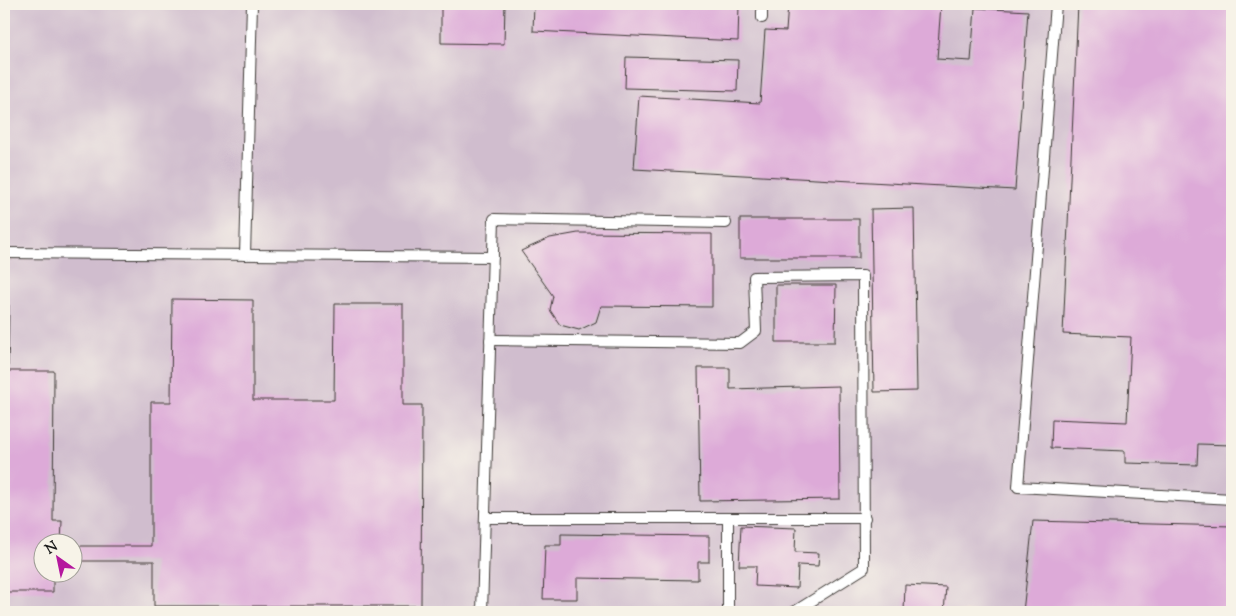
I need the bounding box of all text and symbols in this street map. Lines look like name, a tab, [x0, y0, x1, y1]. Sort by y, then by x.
north arrow	[32, 534, 82, 584]
text: N	[42, 537, 62, 560]

